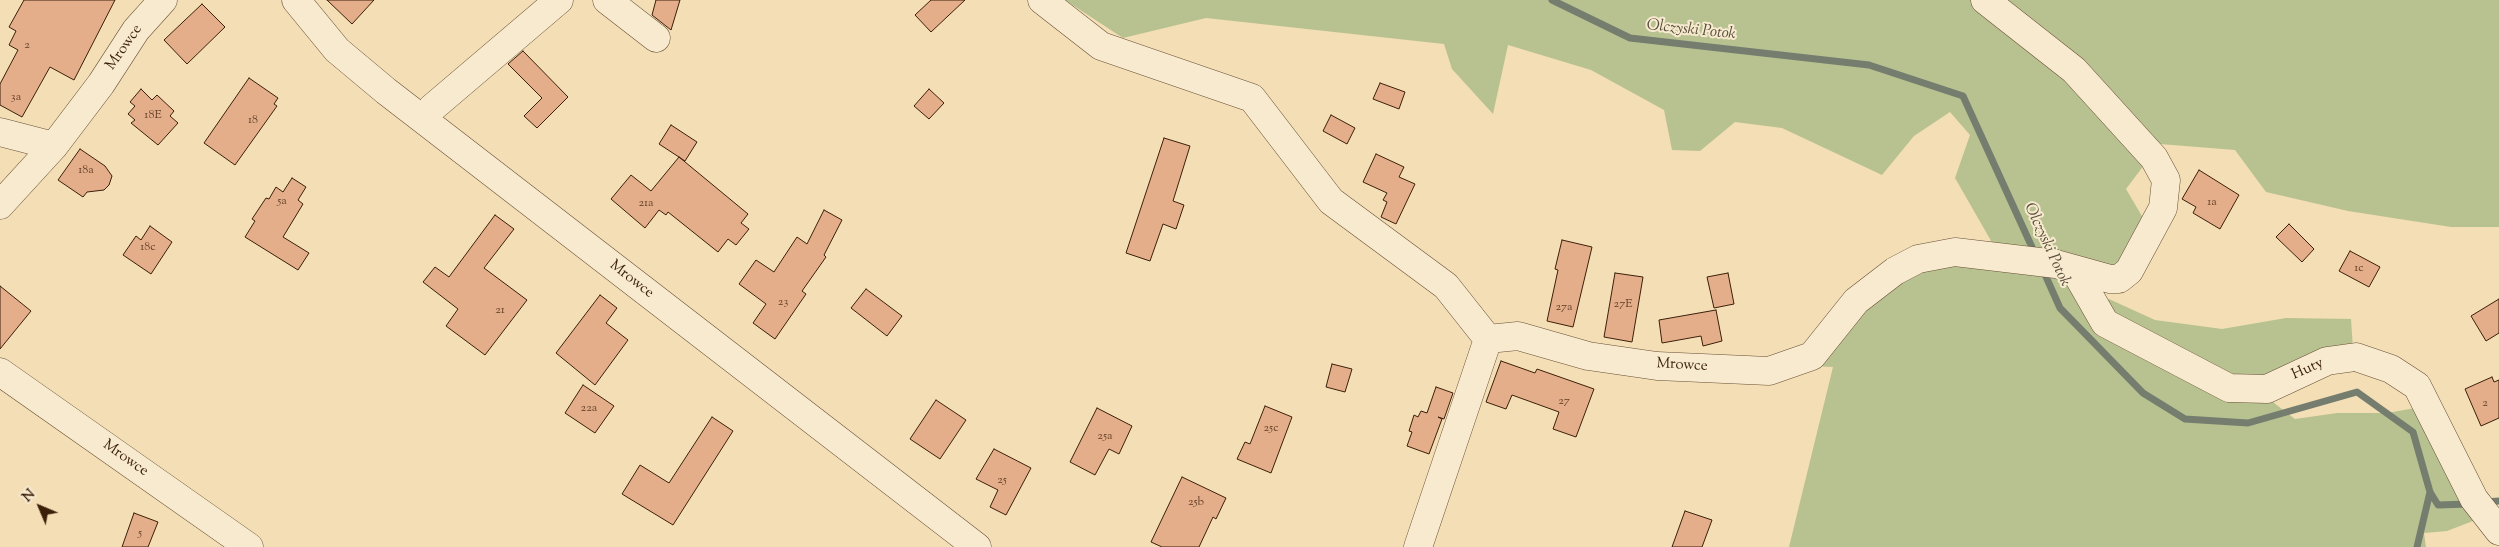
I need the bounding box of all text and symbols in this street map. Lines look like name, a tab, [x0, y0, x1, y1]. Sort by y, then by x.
water label: Olczyski Potok	[1645, 17, 1737, 45]
street label: Mrowce	[103, 22, 147, 74]
house number: 2	[24, 39, 30, 53]
house number: 3a	[11, 91, 21, 105]
house number: 18E	[144, 109, 162, 123]
house number: 18	[248, 114, 258, 128]
house number: 18a	[78, 164, 94, 178]
house number: 5a	[277, 195, 287, 209]
house number: 1a	[2207, 196, 2217, 210]
house number: 21a	[638, 197, 654, 211]
water label: Olczyski Potok	[2018, 200, 2074, 290]
house number: 18c	[140, 241, 156, 255]
street label: Mrowce	[605, 257, 657, 303]
house number: 1c	[2354, 262, 2364, 276]
house number: 23	[778, 296, 788, 310]
house number: 27E	[1614, 298, 1632, 312]
house number: 27a	[1555, 301, 1573, 315]
house number: 21	[495, 304, 505, 318]
street label: Huty	[2289, 355, 2327, 385]
street label: Mrowce	[1656, 356, 1708, 376]
house number: 27	[1558, 395, 1570, 409]
house number: 2	[2482, 397, 2488, 411]
house number: 22a	[581, 402, 597, 416]
house number: 25c	[1263, 422, 1279, 436]
house number: 25a	[1097, 430, 1113, 444]
street label: Mrowce	[99, 437, 151, 481]
house number: 25	[997, 474, 1007, 488]
north arrow	[15, 482, 65, 532]
text: N	[18, 485, 40, 507]
house number: 25b	[1188, 496, 1204, 510]
house number: 5	[138, 527, 142, 541]

